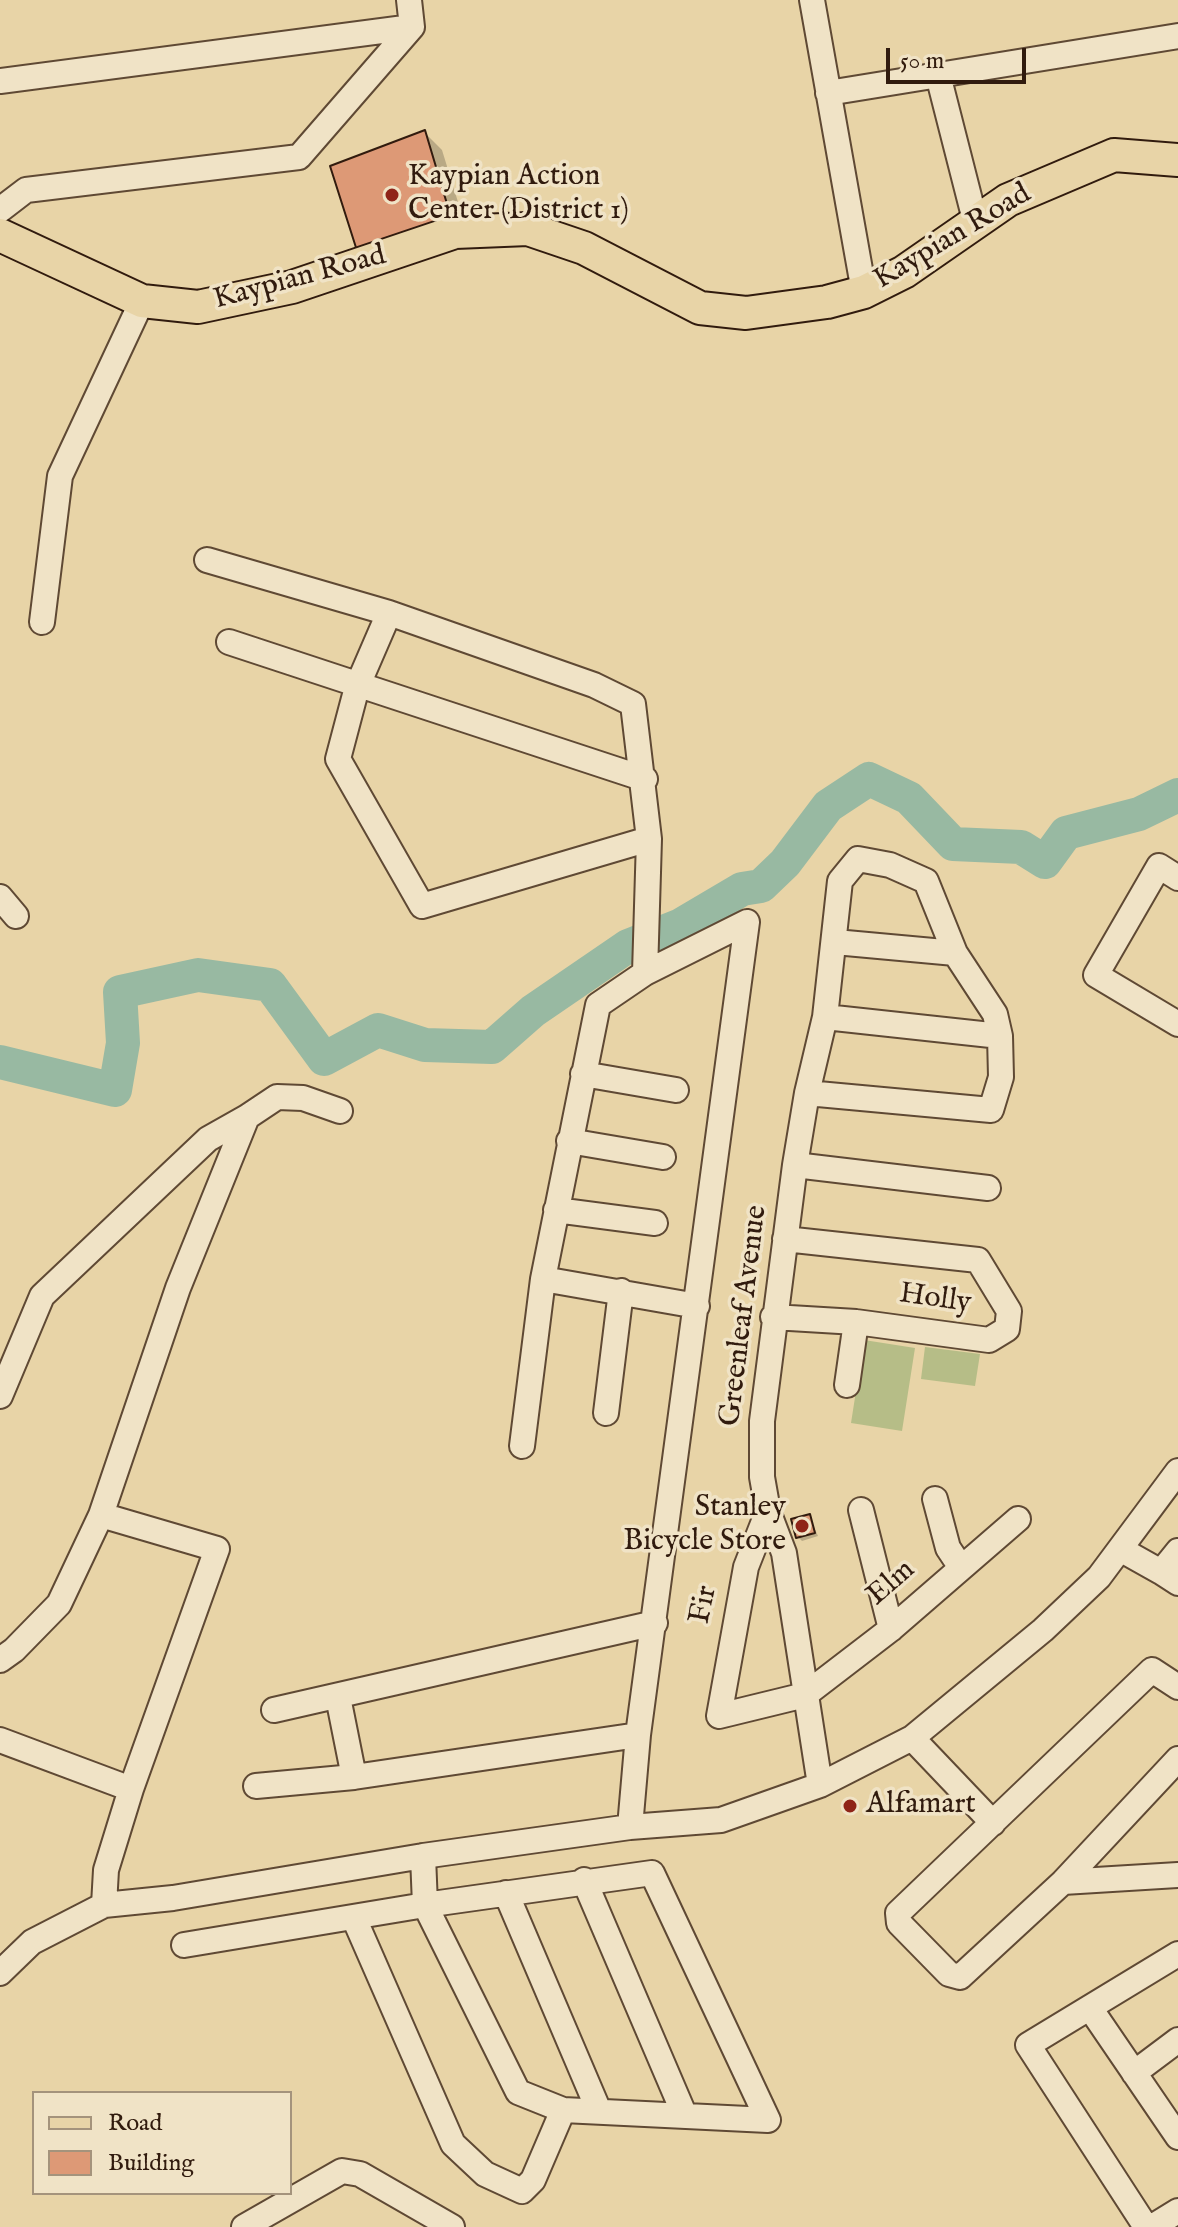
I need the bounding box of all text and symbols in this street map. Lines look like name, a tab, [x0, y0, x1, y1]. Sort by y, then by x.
scale bar	[890, 32, 1030, 82]
text: 50 m	[900, 46, 944, 77]
place label: Kaypian Action Center (District 1)	[408, 160, 629, 230]
street label: Kaypian Road	[868, 177, 1038, 299]
marker: Kaypian Action Center (District 1)	[383, 186, 401, 204]
street label: Kaypian Road	[210, 239, 390, 319]
street label: Greenleaf Avenue	[714, 1203, 776, 1429]
street label: Holly	[897, 1277, 973, 1323]
place label: Stanley Bicycle Store	[623, 1491, 786, 1562]
marker: Stanley Bicycle Store	[793, 1517, 811, 1535]
street label: Elm	[861, 1553, 923, 1615]
street label: Fir	[683, 1583, 727, 1627]
place label: Alfamart	[866, 1788, 976, 1824]
marker: Alfamart	[841, 1797, 859, 1815]
legend	[32, 2091, 292, 2195]
text: Road	[108, 2108, 162, 2139]
text: Building	[108, 2148, 194, 2179]

